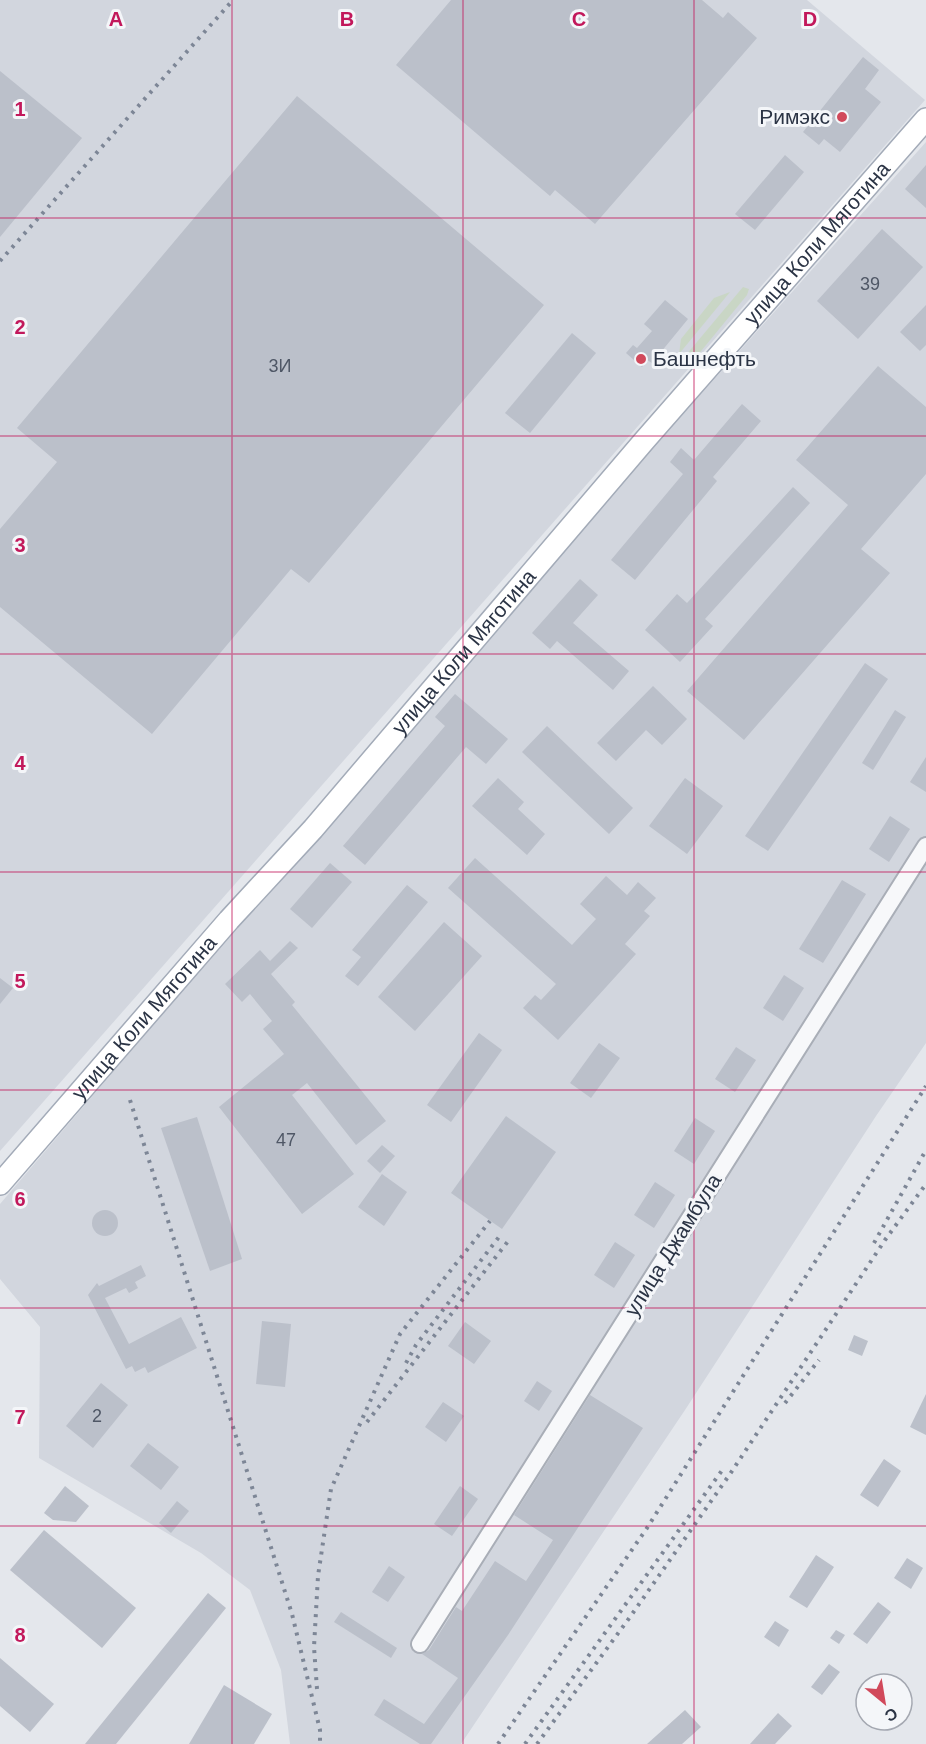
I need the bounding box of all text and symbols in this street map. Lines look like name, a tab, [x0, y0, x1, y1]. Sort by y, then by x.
text: A	[109, 8, 123, 30]
text: B	[340, 8, 354, 30]
text: C	[572, 8, 586, 30]
text: D	[803, 8, 817, 30]
text: 1	[14, 98, 26, 120]
place label: Римэкс	[759, 105, 830, 128]
marker: Римэкс	[835, 110, 849, 124]
street label: улица Коли Мяготина	[739, 157, 894, 329]
house number: 39	[860, 274, 880, 294]
text: 2	[14, 316, 26, 338]
place label: Башнефть	[653, 347, 756, 370]
marker: Башнефть	[634, 352, 648, 366]
house number: 3И	[269, 356, 291, 376]
text: 3	[14, 534, 26, 556]
street label: улица Коли Мяготина	[387, 565, 540, 739]
text: 4	[14, 752, 26, 774]
street label: улица Коли Мяготина	[67, 931, 221, 1104]
text: 5	[14, 970, 26, 992]
house number: 47	[276, 1130, 296, 1150]
street label: улица Джамбула	[620, 1169, 726, 1320]
text: 6	[14, 1188, 26, 1210]
text: 7	[14, 1406, 26, 1428]
house number: 2	[92, 1406, 102, 1426]
text: 8	[14, 1624, 26, 1646]
north arrow	[854, 1672, 914, 1732]
text: С	[882, 1704, 901, 1725]

